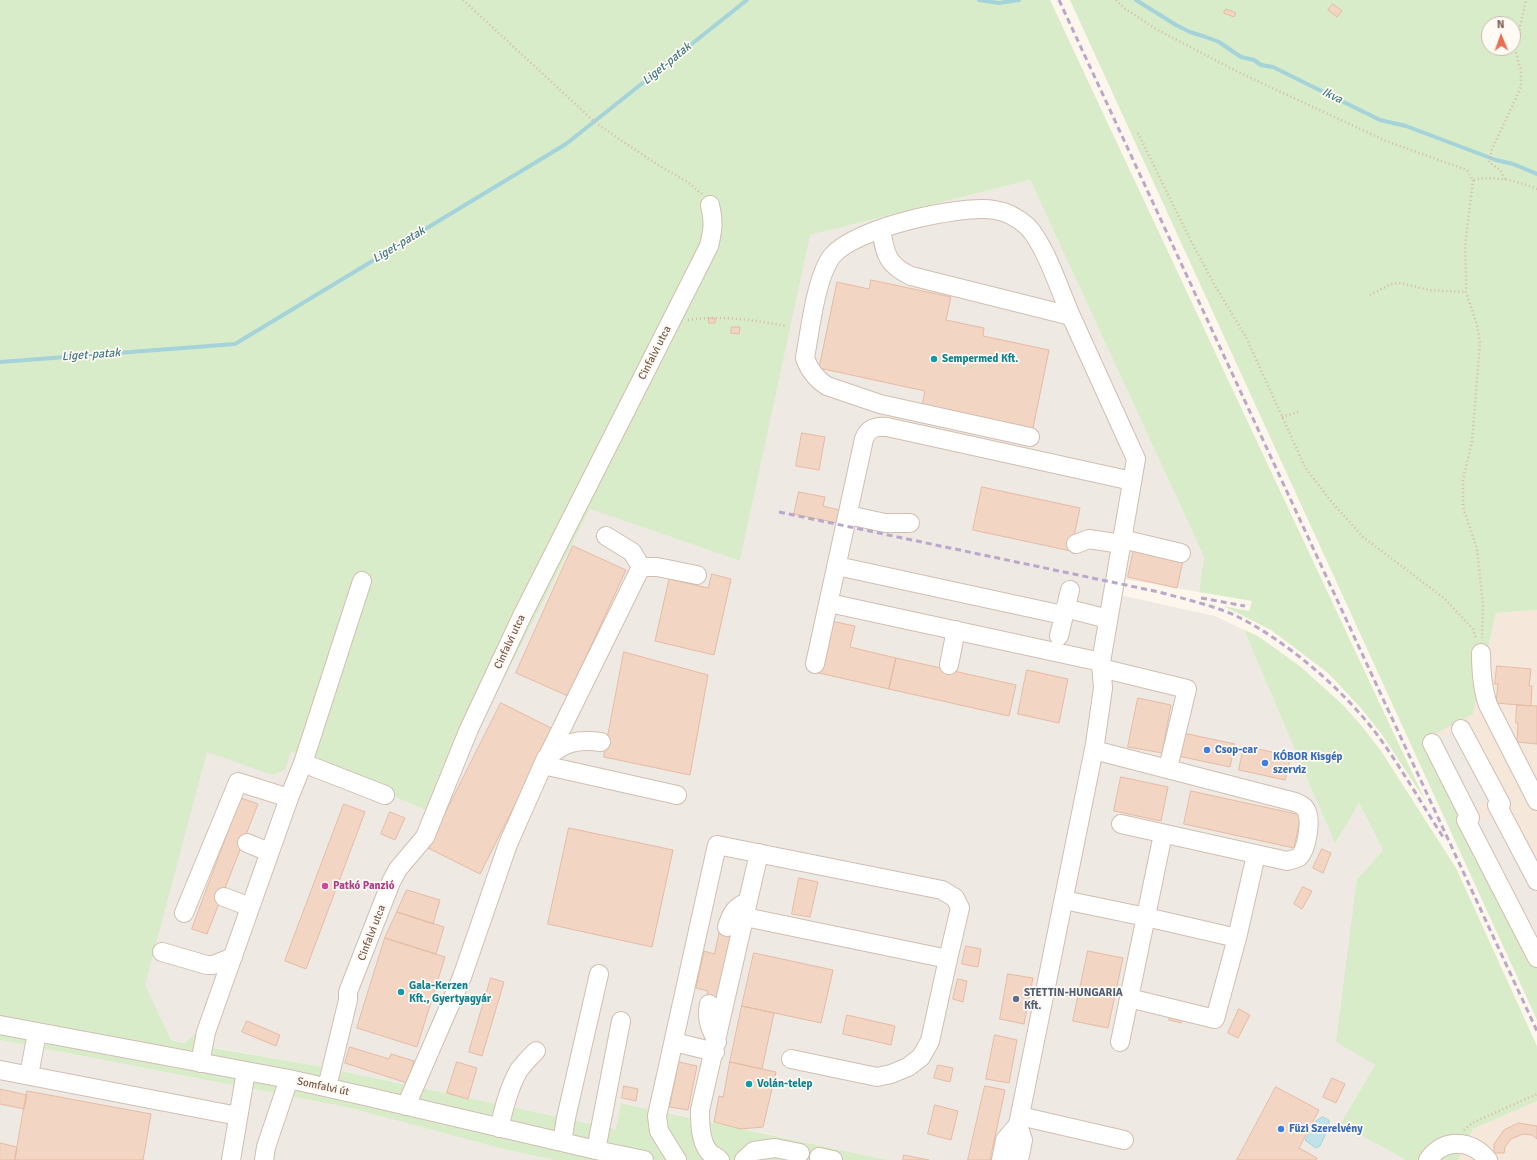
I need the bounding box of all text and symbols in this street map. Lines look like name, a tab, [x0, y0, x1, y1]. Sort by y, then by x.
north arrow	[1481, 16, 1521, 56]
text: N	[1497, 18, 1505, 31]
water label: Liget-patak	[640, 40, 694, 88]
water label: Ikva	[1319, 85, 1345, 107]
water label: Liget-patak	[370, 224, 428, 266]
street label: Cinfalvi utca	[636, 324, 674, 382]
water label: Liget-patak	[61, 346, 121, 364]
place label: Sempermed Kft.	[942, 352, 1018, 366]
marker: Sempermed Kft.	[929, 354, 939, 364]
street label: Cinfalvi utca	[492, 613, 528, 671]
place label: Csop-car	[1215, 743, 1258, 757]
marker: Csop-car	[1202, 745, 1212, 755]
place label: KÓBOR Kisgép szerviz	[1273, 750, 1343, 776]
marker: KÓBOR Kisgép szerviz	[1260, 758, 1270, 768]
place label: Patkó Panzió	[333, 879, 395, 893]
marker: Patkó Panzió	[320, 881, 330, 891]
street label: Cinfalvi utca	[355, 903, 389, 963]
place label: Gala-Kerzen Kft., Gyertyagyár	[409, 979, 491, 1005]
place label: STETTIN-HUNGARIA Kft.	[1024, 986, 1123, 1012]
marker: Gala-Kerzen Kft., Gyertyagyár	[396, 987, 406, 997]
marker: STETTIN-HUNGARIA Kft.	[1011, 994, 1021, 1004]
street label: Somfalvi út	[296, 1075, 350, 1099]
place label: Volán-telep	[757, 1077, 812, 1091]
marker: Volán-telep	[744, 1079, 754, 1089]
place label: Füzi Szerelvény	[1289, 1122, 1363, 1136]
marker: Füzi Szerelvény	[1276, 1124, 1286, 1134]

